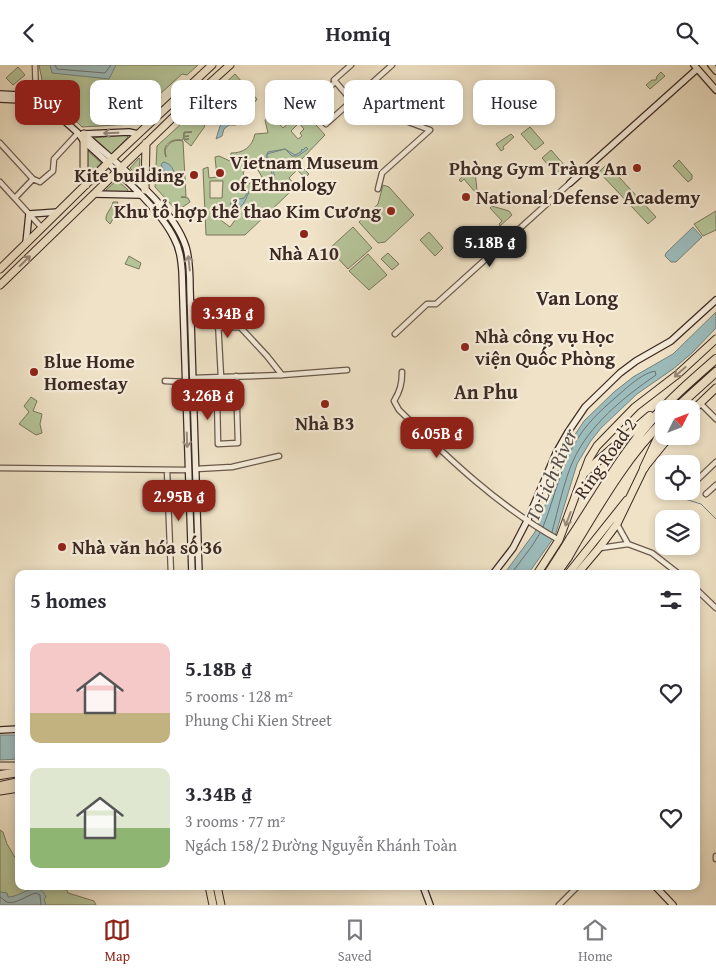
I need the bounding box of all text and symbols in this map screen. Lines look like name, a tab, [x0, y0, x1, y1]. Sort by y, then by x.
text: Homiq	[326, 17, 390, 49]
icon: back	[15, 19, 43, 47]
icon: search	[673, 19, 701, 47]
chip: Buy	[15, 80, 80, 125]
chip: Rent	[90, 80, 161, 125]
chip: Filters	[171, 80, 255, 125]
chip: New	[265, 80, 334, 125]
chip: Apartment	[344, 80, 463, 125]
chip: House	[473, 80, 555, 125]
one-way arrow	[103, 128, 119, 137]
place label: Vietnam Museum of Ethnology	[230, 148, 379, 198]
place label: Phòng Gym Tràng An	[449, 154, 628, 182]
place label: Kite building	[74, 161, 185, 189]
marker: Phòng Gym Tràng An	[631, 162, 643, 174]
marker: Vietnam Museum of Ethnology	[214, 167, 226, 179]
marker: Kite building	[188, 169, 200, 181]
place label: National Defense Academy	[476, 183, 700, 211]
marker: National Defense Academy	[460, 191, 472, 203]
place label: Khu tổ hợp thể thao Kim Cương	[114, 197, 382, 225]
marker: Khu tổ hợp thể thao Kim Cương	[385, 205, 397, 217]
pin: 5.18B ₫	[444, 225, 536, 268]
marker: Nhà A10	[298, 228, 310, 240]
text: 5.18B ₫	[464, 230, 516, 254]
place label: Nhà A10	[269, 239, 339, 267]
one-way arrow	[19, 254, 31, 267]
one-way arrow	[184, 256, 194, 272]
district label: Van Long	[536, 283, 618, 312]
pin: 3.34B ₫	[182, 297, 274, 339]
text: 3.34B ₫	[202, 301, 254, 325]
place label: Nhà công vụ Học viện Quốc Phòng	[475, 322, 616, 372]
marker: Nhà công vụ Học viện Quốc Phòng	[459, 341, 471, 353]
place label: Blue Home Homestay	[44, 347, 135, 397]
marker: Blue Home Homestay	[28, 366, 40, 378]
one-way arrow	[673, 366, 686, 378]
district label: An Phu	[454, 377, 518, 406]
pin: 3.26B ₫	[162, 379, 254, 421]
text: 3.26B ₫	[182, 383, 234, 407]
marker: Nhà B3	[319, 398, 331, 410]
north arrow	[655, 400, 700, 445]
map controls	[655, 400, 700, 555]
place label: Nhà B3	[295, 409, 355, 437]
street label: Ring Road 2	[567, 412, 643, 504]
pin: 6.05B ₫	[391, 417, 483, 459]
text: 6.05B ₫	[411, 421, 463, 445]
water label: To Lich River	[517, 423, 584, 526]
one-way arrow	[183, 432, 192, 448]
button: locate	[655, 455, 700, 500]
pin: 2.95B ₫	[133, 479, 225, 522]
text: 2.95B ₫	[153, 484, 205, 508]
button: layers	[655, 510, 700, 555]
one-way arrow	[562, 511, 572, 526]
place label: Nhà văn hóa số 36	[72, 533, 222, 561]
marker: Nhà văn hóa số 36	[56, 541, 68, 553]
text: 5 homes	[30, 585, 106, 616]
icon: filters	[657, 586, 685, 614]
text: 5.18B ₫	[185, 653, 252, 684]
icon: home	[70, 663, 130, 723]
icon: heart	[657, 679, 685, 707]
text: 5 rooms · 128 m²	[185, 684, 293, 708]
text: Phung Chi Kien Street	[185, 708, 332, 732]
text: 3.34B ₫	[185, 778, 252, 809]
icon: home	[70, 788, 130, 848]
icon: heart	[657, 804, 685, 832]
text: 3 rooms · 77 m²	[185, 809, 285, 833]
text: Ngách 158/2 Đường Nguyễn Khánh Toàn	[185, 833, 457, 857]
tab: Map	[103, 916, 131, 966]
tab: Saved	[338, 916, 372, 966]
tab: Home	[578, 916, 613, 966]

